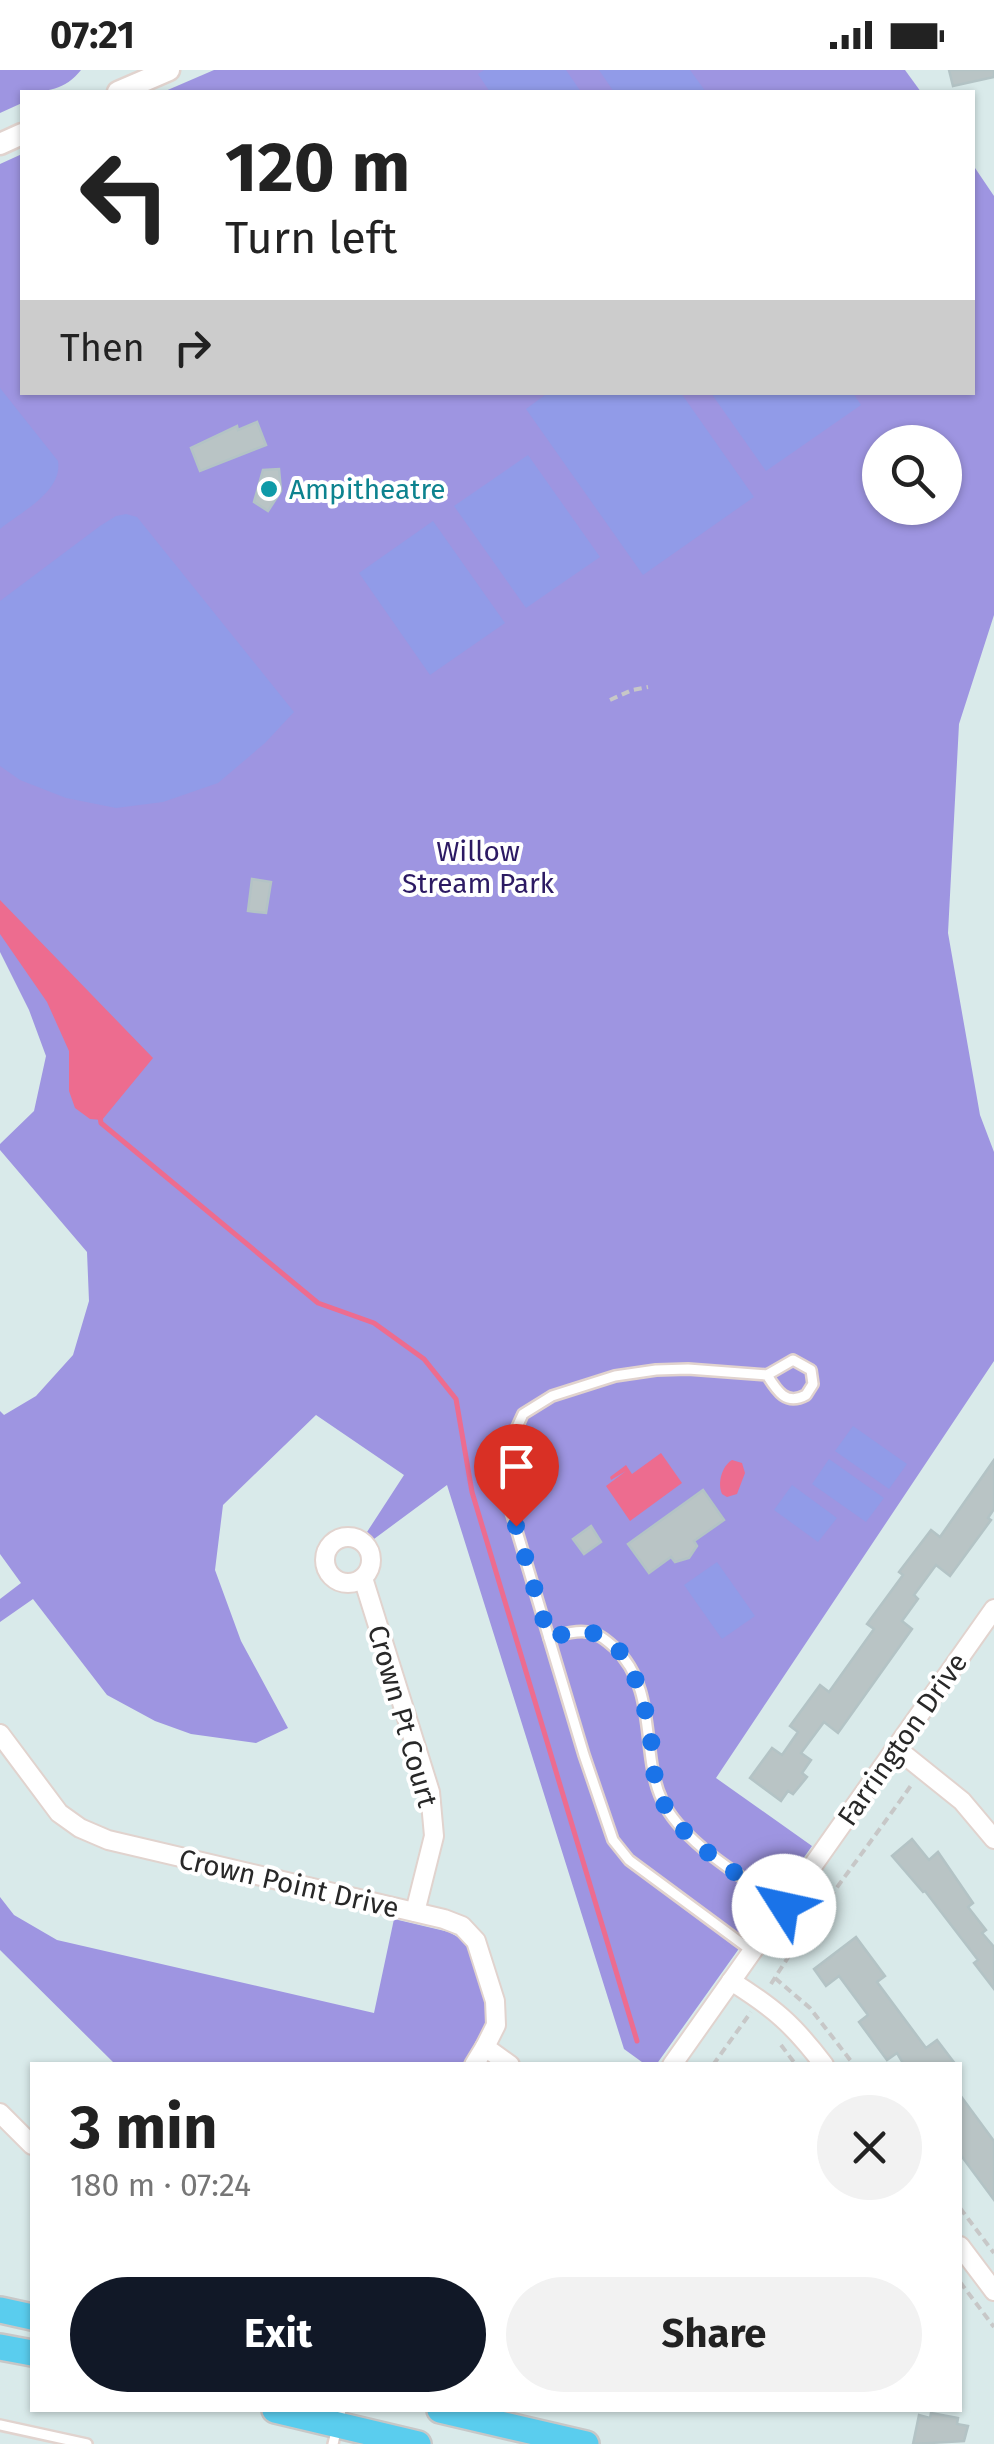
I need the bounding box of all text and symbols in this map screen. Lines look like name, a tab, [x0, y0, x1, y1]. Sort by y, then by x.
text: 07:21	[50, 12, 135, 58]
text: 120 m	[225, 126, 410, 210]
icon: left	[60, 130, 190, 260]
text: Turn left	[225, 211, 397, 265]
icon: right	[165, 320, 220, 375]
text: Then	[60, 325, 145, 371]
map controls	[862, 425, 962, 525]
button: search	[862, 425, 962, 525]
place label: Ampitheatre	[289, 473, 446, 506]
marker: Ampitheatre	[258, 478, 280, 500]
park label: Willow Stream Park	[402, 835, 555, 900]
pin	[474, 1424, 559, 1527]
icon: arrive	[489, 1439, 544, 1494]
street label: Crown Pt Court	[361, 1621, 445, 1812]
street label: Farrington Drive	[831, 1647, 974, 1832]
street label: Crown Point Drive	[176, 1842, 402, 1925]
position arrow	[732, 1854, 836, 1958]
text: 3 min	[70, 2092, 218, 2164]
button: close	[817, 2095, 922, 2200]
text: 180 m · 07:24	[70, 2166, 251, 2204]
button: Exit	[70, 2277, 486, 2392]
button: Share	[506, 2277, 922, 2392]

